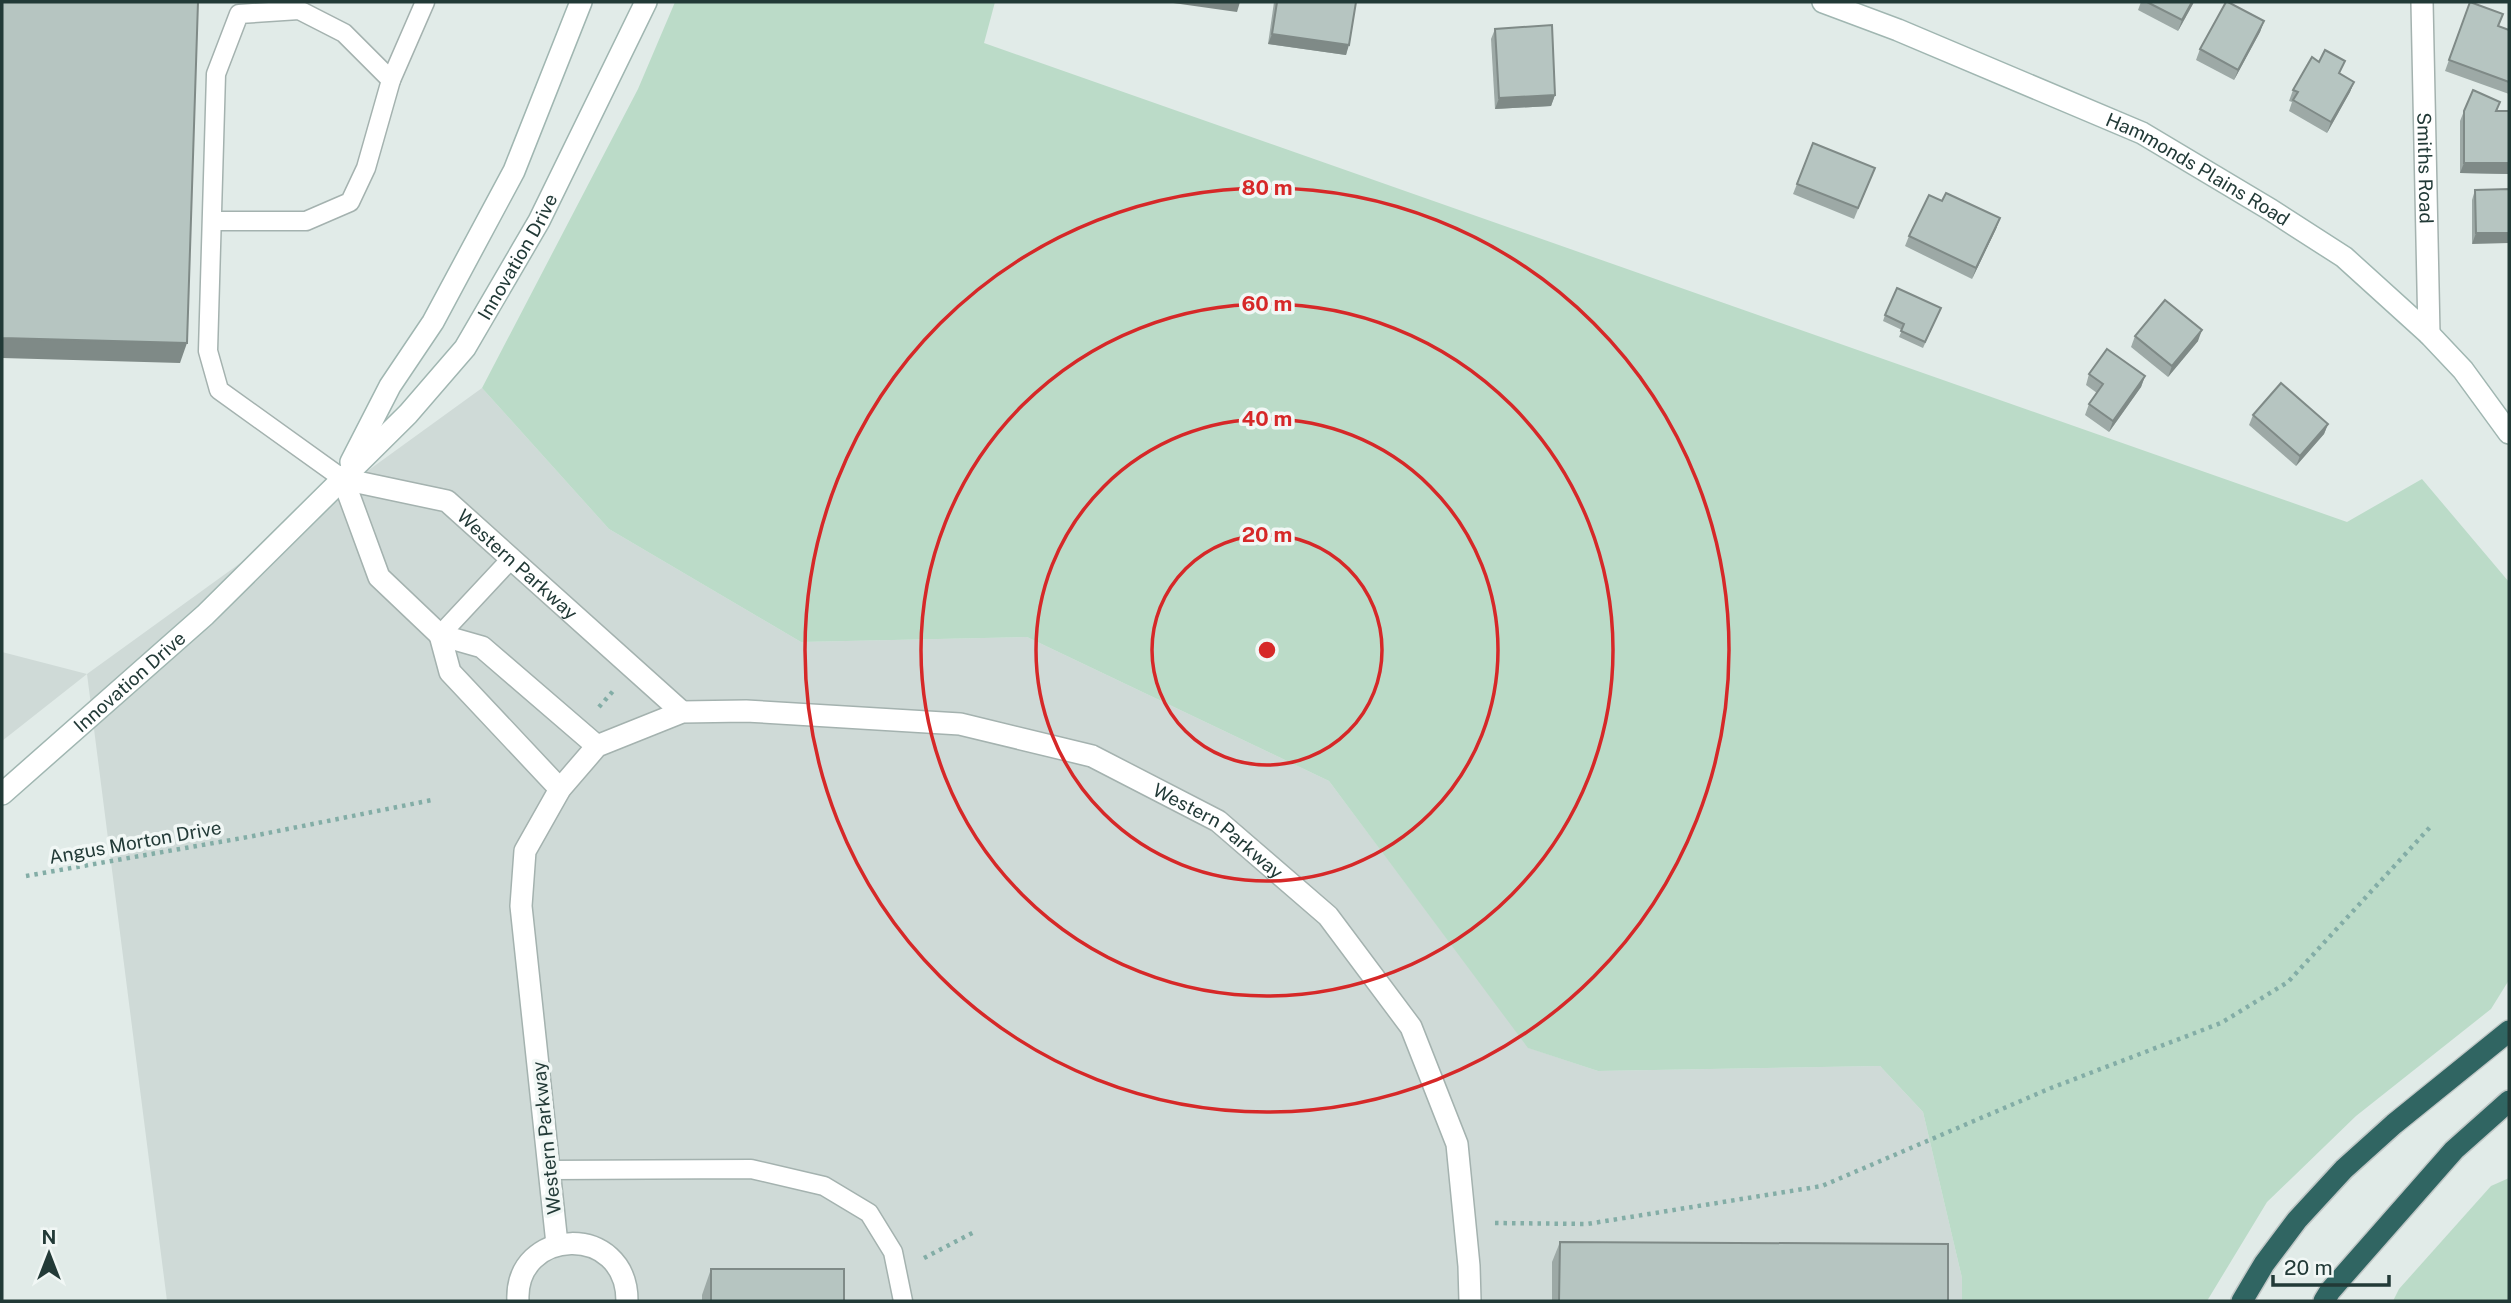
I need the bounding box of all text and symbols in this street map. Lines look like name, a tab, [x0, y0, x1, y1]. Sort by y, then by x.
street label: Hammonds Plains Road	[2103, 108, 2294, 230]
street label: Smiths Road	[2413, 112, 2438, 224]
text: 80 m	[1241, 175, 1293, 200]
street label: Innovation Drive	[473, 190, 562, 323]
text: 60 m	[1242, 291, 1292, 316]
text: 40 m	[1242, 406, 1292, 431]
street label: Western Parkway	[453, 505, 582, 624]
text: 20 m	[1242, 522, 1292, 547]
street label: Innovation Drive	[69, 627, 190, 737]
centre of rings	[1255, 638, 1279, 662]
street label: Western Parkway	[1149, 778, 1288, 883]
street label: Angus Morton Drive	[47, 816, 223, 868]
street label: Western Parkway	[527, 1060, 565, 1216]
north arrow	[14, 1219, 84, 1289]
text: N	[42, 1226, 56, 1248]
scale bar	[2273, 1244, 2388, 1288]
text: 20 m	[2284, 1255, 2333, 1280]

